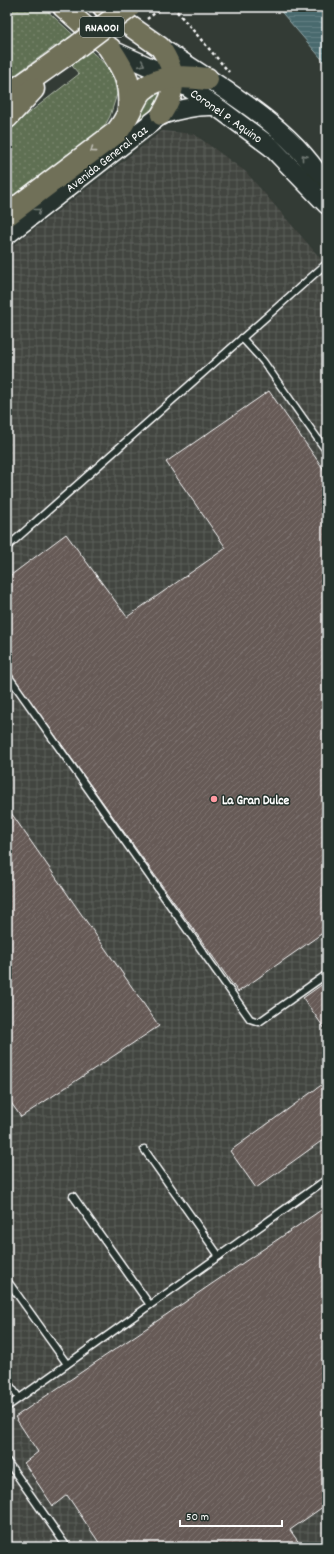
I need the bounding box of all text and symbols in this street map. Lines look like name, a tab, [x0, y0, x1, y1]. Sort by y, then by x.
road number: RNA001	[80, 17, 124, 37]
one-way arrow	[138, 59, 146, 67]
street label: Coronel P. Aquino	[186, 85, 266, 149]
street label: Avenida General Paz	[62, 122, 153, 198]
one-way arrow	[90, 145, 97, 152]
one-way arrow	[302, 154, 309, 162]
one-way arrow	[33, 208, 40, 215]
place label: La Gran Dulce	[222, 792, 289, 811]
marker: La Gran Dulce	[209, 794, 219, 804]
scale bar	[180, 1502, 282, 1528]
text: 50 m	[186, 1509, 209, 1526]

